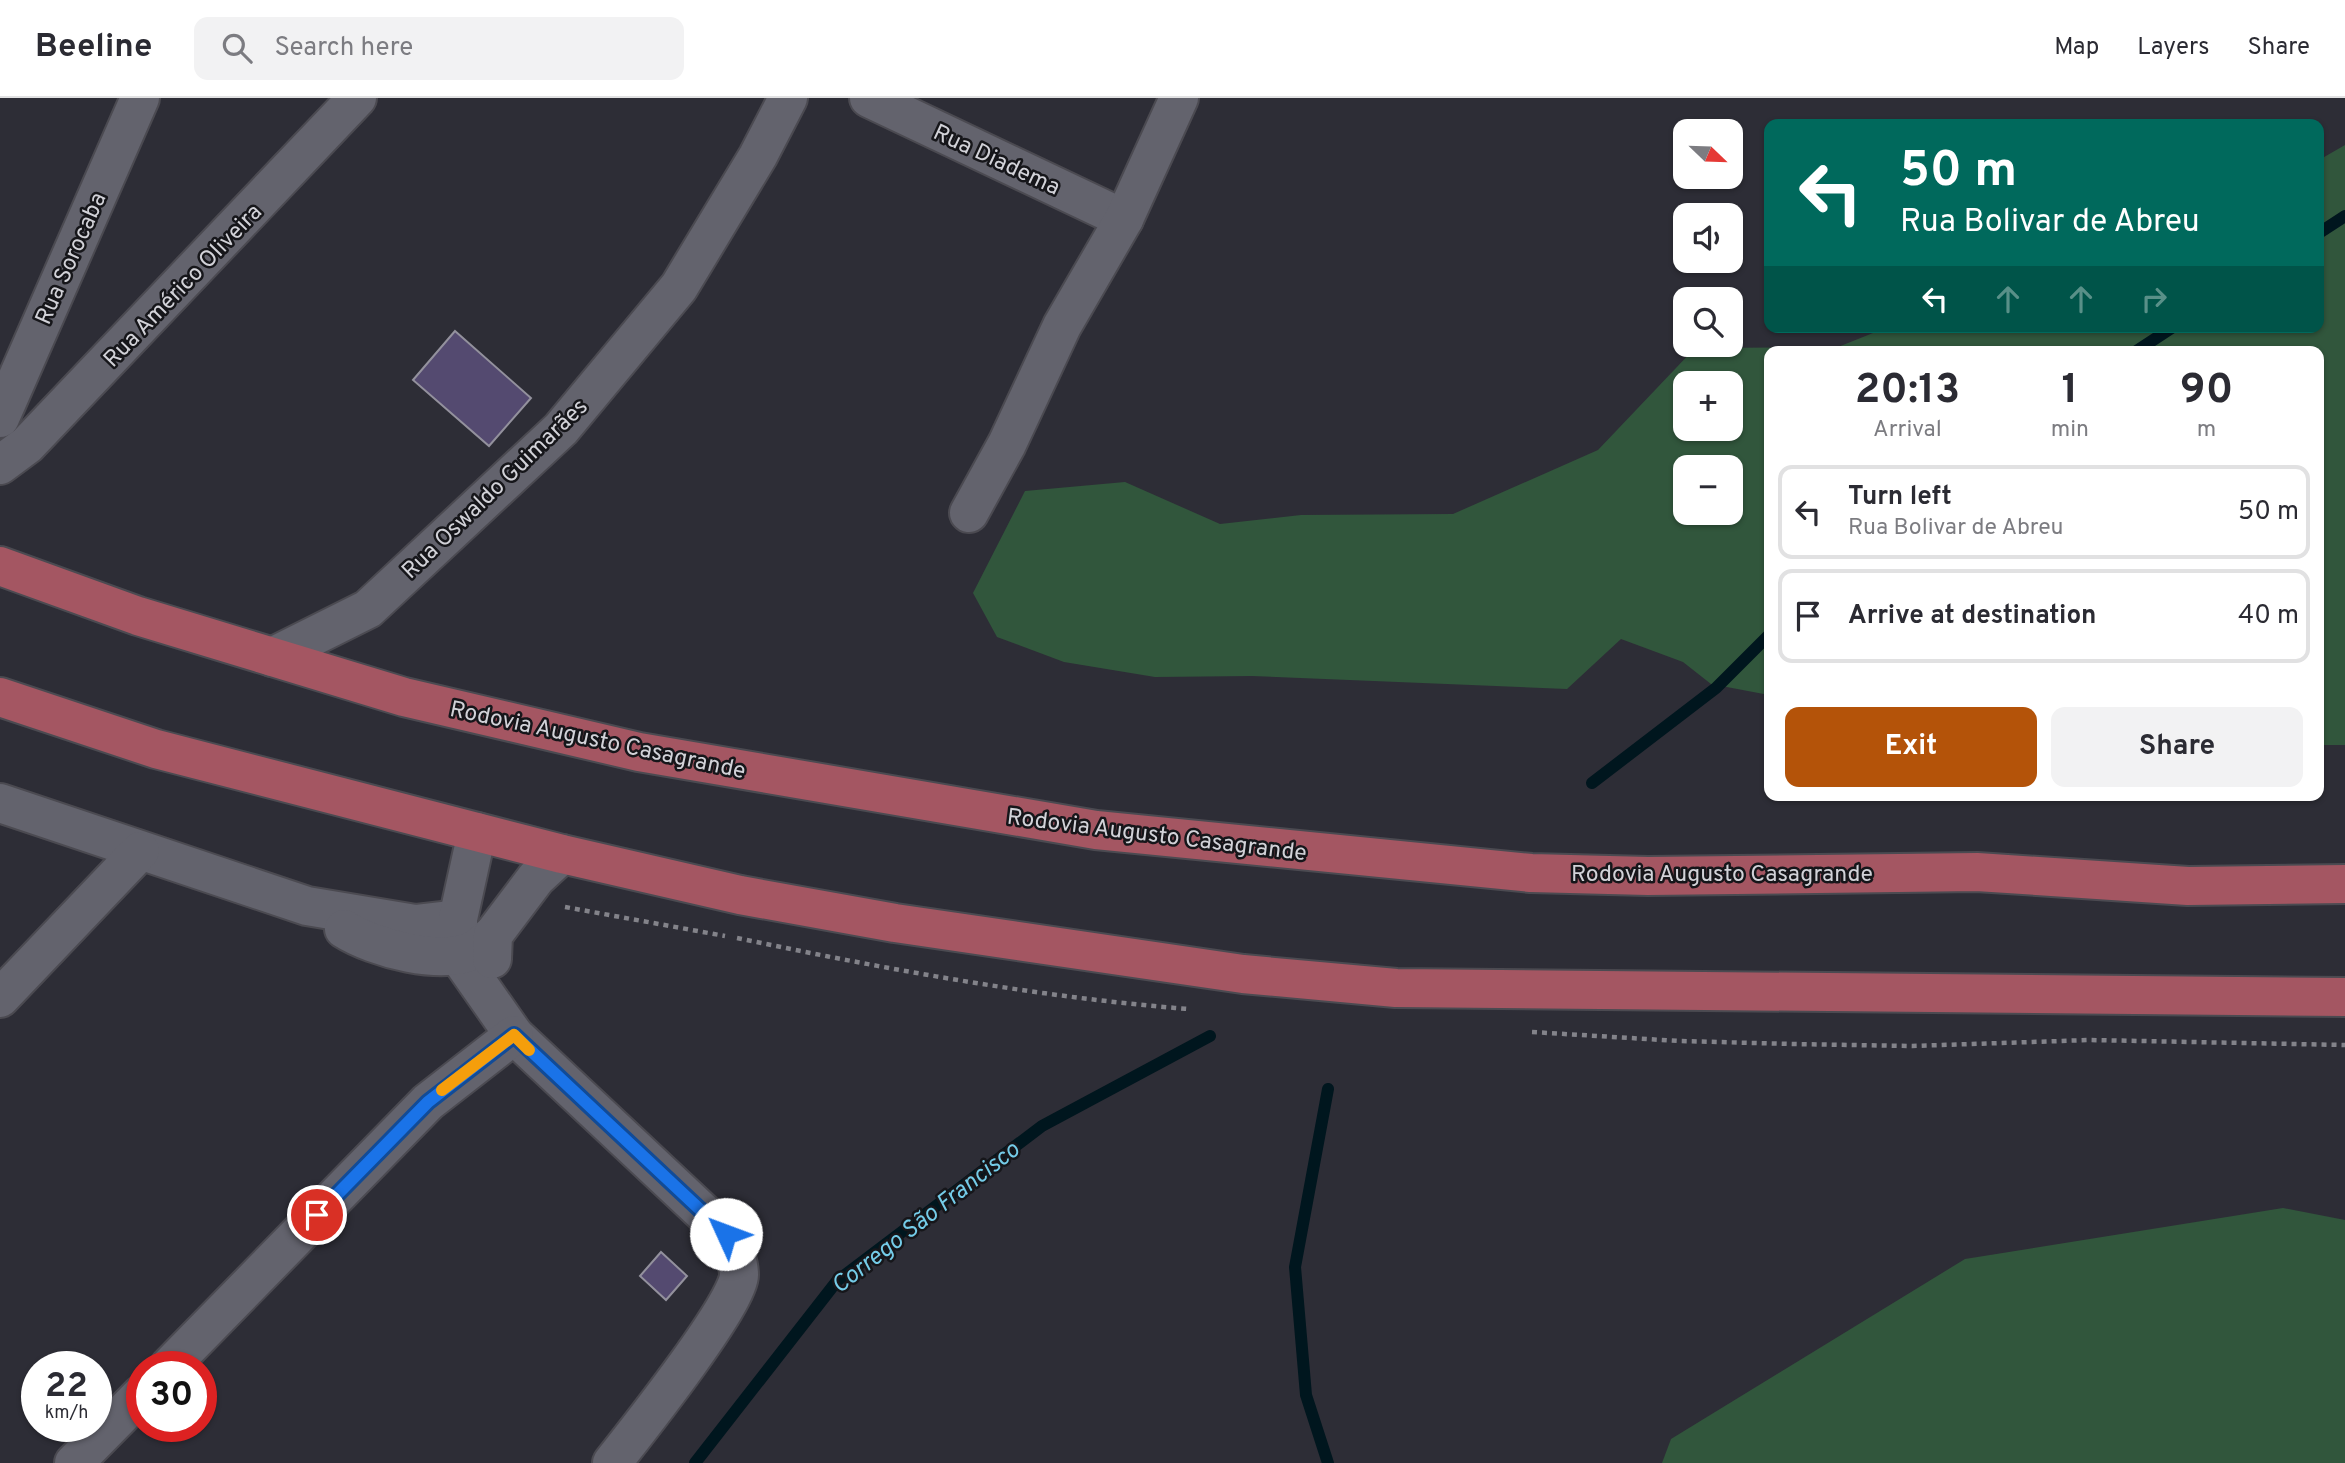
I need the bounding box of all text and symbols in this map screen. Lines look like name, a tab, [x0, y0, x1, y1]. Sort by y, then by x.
search box	[194, 17, 684, 80]
text: Beeline	[35, 27, 152, 69]
icon: search	[218, 29, 256, 67]
text: Search here	[274, 32, 413, 65]
text: Map	[2054, 33, 2099, 63]
text: Layers	[2137, 33, 2209, 63]
text: Share	[2247, 33, 2310, 63]
street label: Rua Diadema	[928, 119, 1064, 203]
north arrow	[1673, 119, 1743, 189]
map controls	[1673, 119, 1743, 525]
text: 50 m	[1900, 142, 2017, 204]
icon: left	[1785, 147, 1876, 238]
street label: Rua Sorocaba	[30, 188, 114, 330]
street label: Rua Américo Oliveira	[98, 199, 269, 375]
button: sound	[1673, 203, 1743, 273]
text: Rua Bolivar de Abreu	[1900, 203, 2200, 243]
icon: left	[1916, 280, 1954, 318]
icon: ahead	[1989, 280, 2027, 318]
icon: ahead	[2062, 280, 2100, 318]
icon: right	[2135, 280, 2173, 318]
button: search	[1673, 287, 1743, 357]
text: 20:13	[1855, 365, 1960, 418]
text: 1	[2062, 365, 2078, 418]
text: 90	[2180, 365, 2233, 418]
button: +	[1673, 371, 1743, 441]
street label: Rua Oswaldo Guimarães	[396, 393, 595, 586]
text: Arrival	[1873, 416, 1942, 445]
text: min	[2051, 416, 2089, 445]
text: m	[2197, 416, 2216, 445]
button: −	[1673, 455, 1743, 525]
text: Turn left	[1848, 481, 1952, 514]
icon: left	[1789, 493, 1827, 531]
text: 50 m	[2238, 496, 2299, 529]
text: Rua Bolivar de Abreu	[1848, 514, 2064, 543]
icon: arrive	[1789, 597, 1827, 635]
text: Arrive at destination	[1848, 600, 2096, 633]
text: 40 m	[2238, 600, 2299, 633]
street label: Rodovia Augusto Casagrande	[447, 696, 748, 787]
button: Exit	[1785, 707, 2037, 787]
button: Share	[2051, 707, 2303, 787]
street label: Rodovia Augusto Casagrande	[1005, 804, 1308, 869]
street label: Rodovia Augusto Casagrande	[1571, 861, 1873, 890]
water label: Corrego São Francisco	[826, 1136, 1027, 1301]
pin	[287, 1185, 347, 1245]
icon: arrive	[298, 1196, 336, 1234]
position arrow	[689, 1197, 763, 1271]
speed limit sign: 30	[126, 1351, 217, 1442]
text: 22	[45, 1365, 88, 1409]
text: km/h	[45, 1402, 88, 1425]

